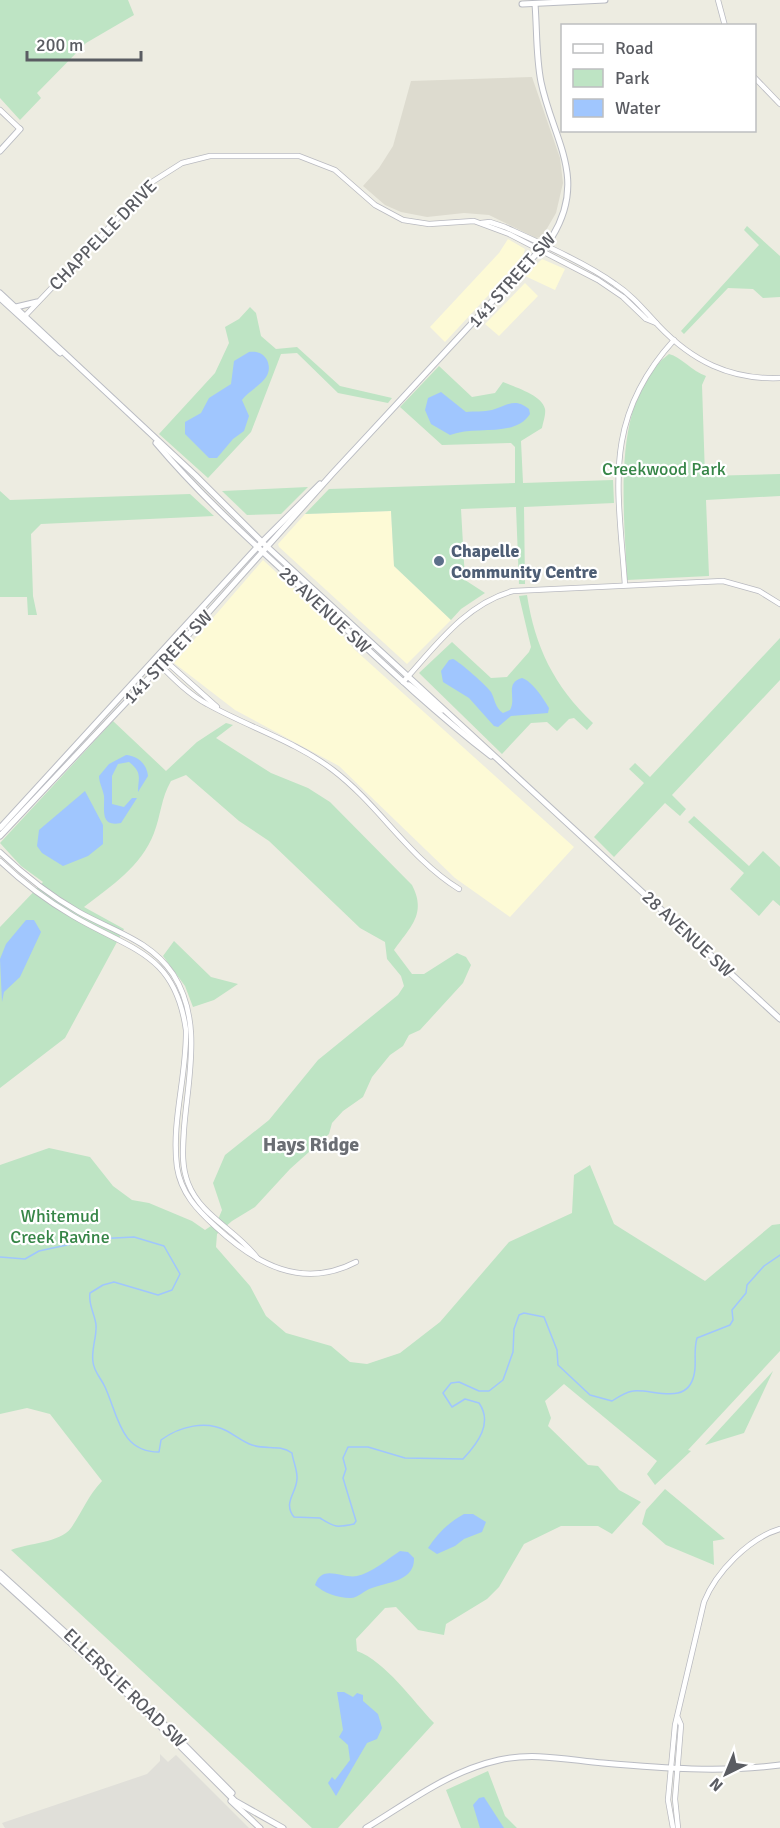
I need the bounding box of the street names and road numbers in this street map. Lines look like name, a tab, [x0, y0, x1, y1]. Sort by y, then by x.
street label: CHAPPELLE DRIVE	[45, 175, 161, 295]
street label: 141 STREET SW	[464, 228, 560, 332]
street label: 28 AVENUE SW	[275, 562, 375, 658]
street label: 141 STREET SW	[119, 605, 217, 709]
street label: 28 AVENUE SW	[638, 886, 738, 982]
street label: ELLERSLIE ROAD SW	[59, 1624, 191, 1752]

